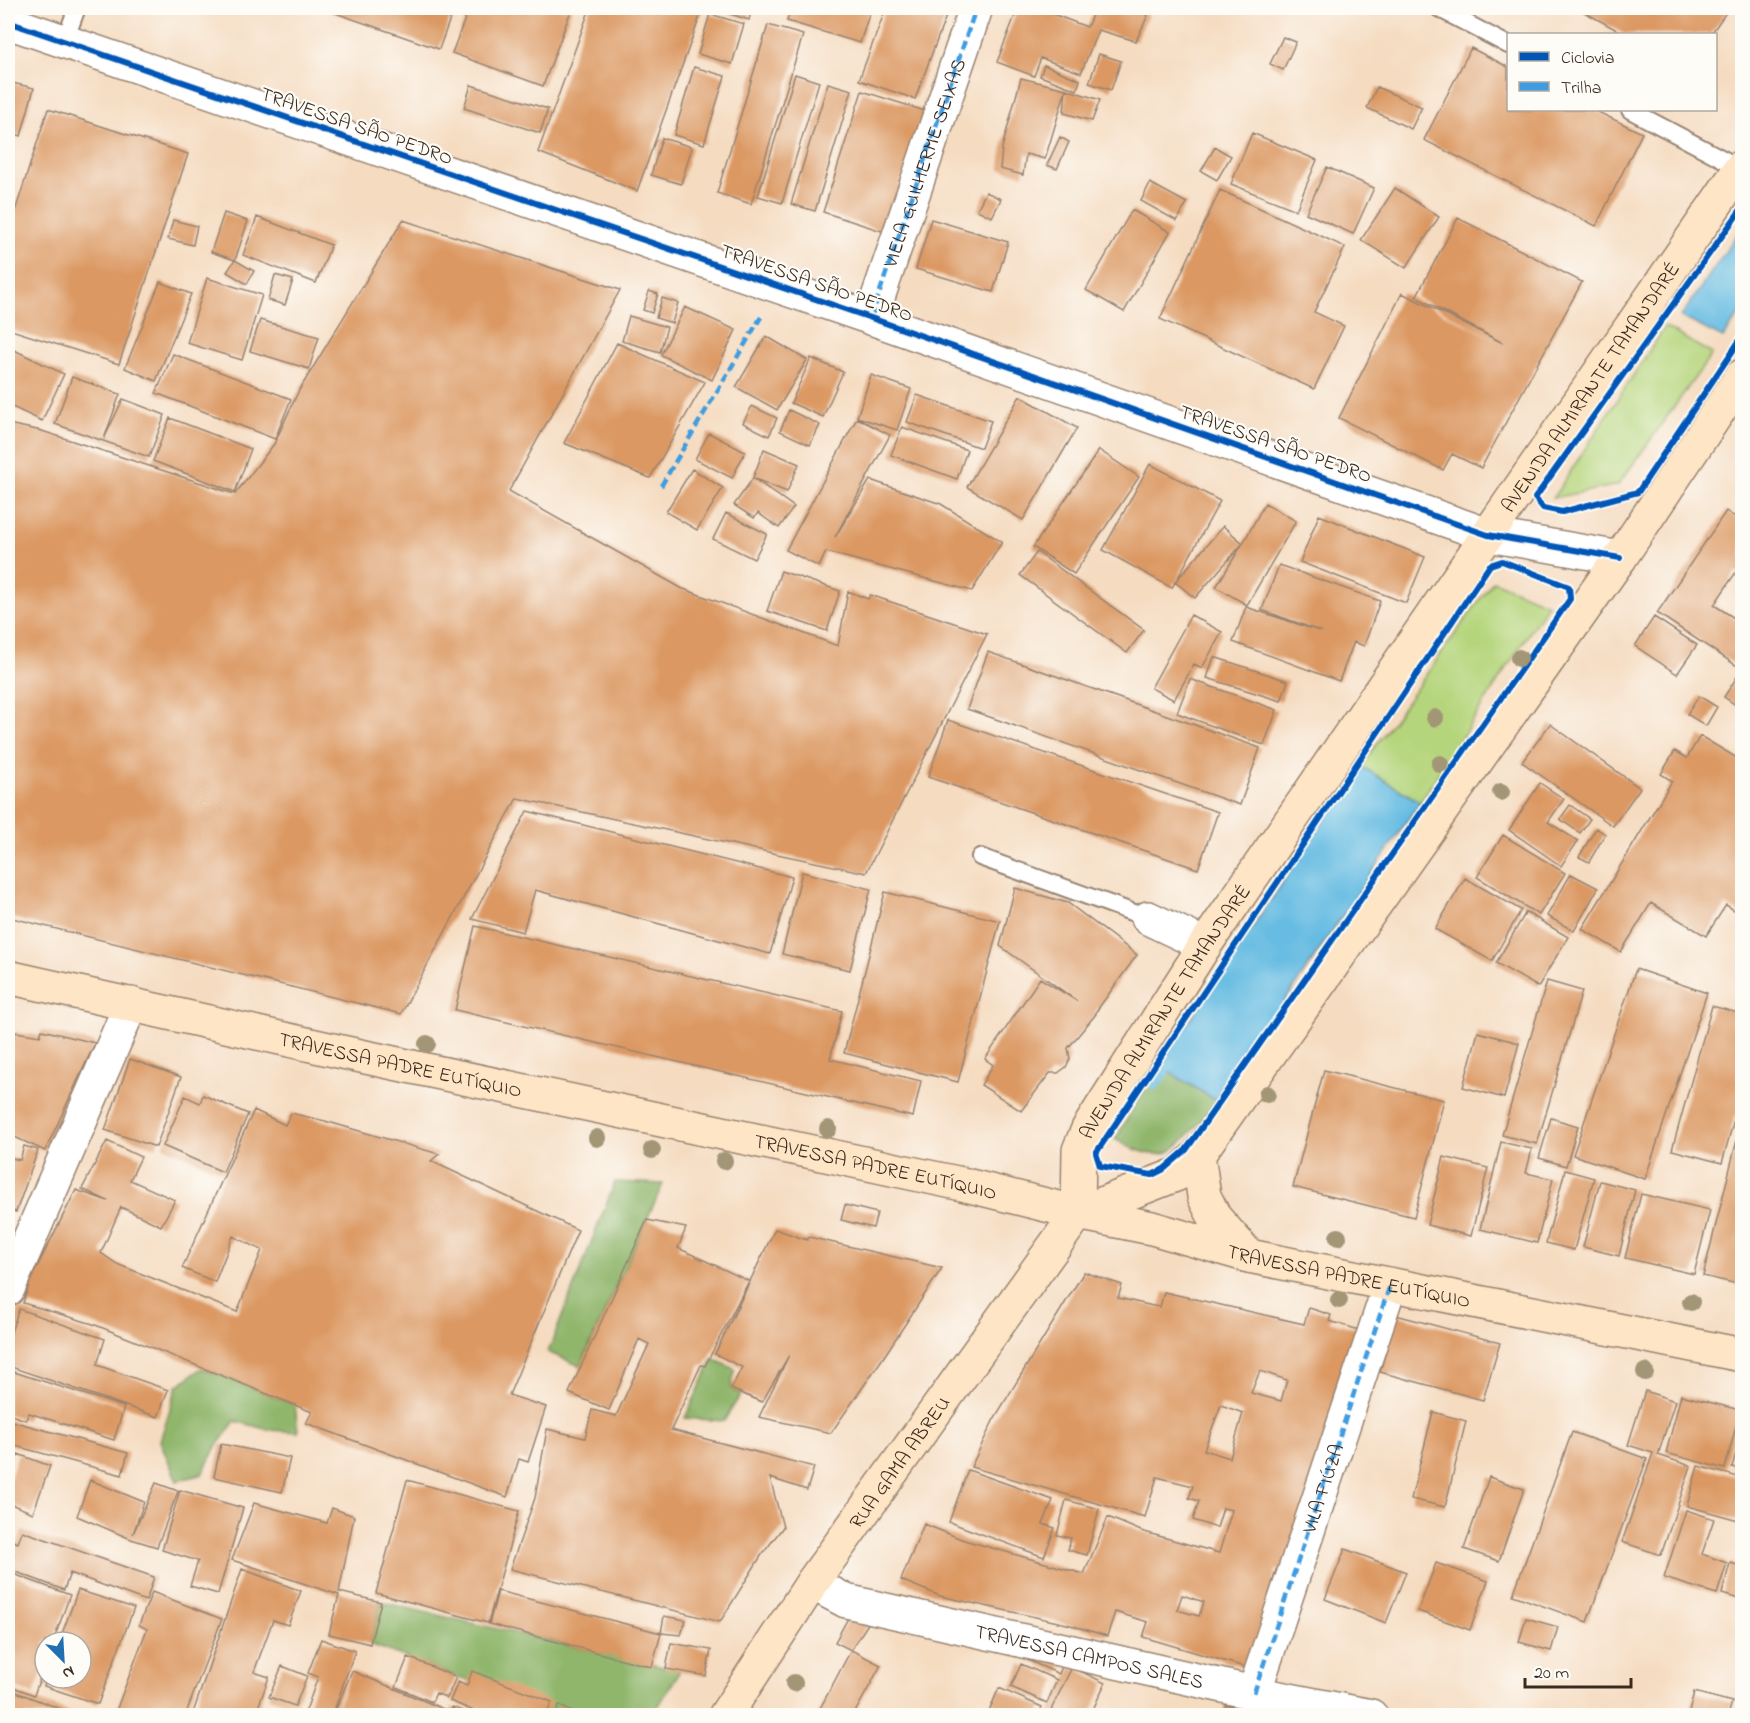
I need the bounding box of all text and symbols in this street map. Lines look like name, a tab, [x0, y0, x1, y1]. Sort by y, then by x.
legend	[1507, 33, 1717, 111]
text: Ciclovia	[1561, 46, 1614, 72]
street label: VIELA GUILHERME SEIXAS	[877, 55, 975, 273]
text: Trilha	[1561, 76, 1601, 102]
street label: TRAVESSA SÃO PEDRO	[256, 81, 456, 174]
street label: TRAVESSA SÃO PEDRO	[716, 238, 916, 331]
street label: AVENIDA ALMIRANTE TAMANDARÉ	[1495, 257, 1688, 519]
street label: TRAVESSA SÃO PEDRO	[1175, 399, 1375, 492]
street label: AVENIDA ALMIRANTE TAMANDARÉ	[1073, 880, 1259, 1144]
street label: TRAVESSA PADRE EUTÍQUIO	[275, 1026, 524, 1107]
street label: TRAVESSA PADRE EUTÍQUIO	[751, 1128, 1000, 1209]
street label: TRAVESSA PADRE EUTÍQUIO	[1223, 1238, 1473, 1317]
street label: RUA GAMA ABREU	[843, 1391, 959, 1536]
street label: VILA FIÚZA	[1296, 1440, 1353, 1538]
street label: TRAVESSA CAMPOS SALES	[972, 1618, 1206, 1698]
north arrow	[33, 1630, 93, 1690]
scale bar	[1525, 1651, 1632, 1689]
text: N	[58, 1659, 78, 1685]
text: 20 m	[1534, 1661, 1569, 1687]

